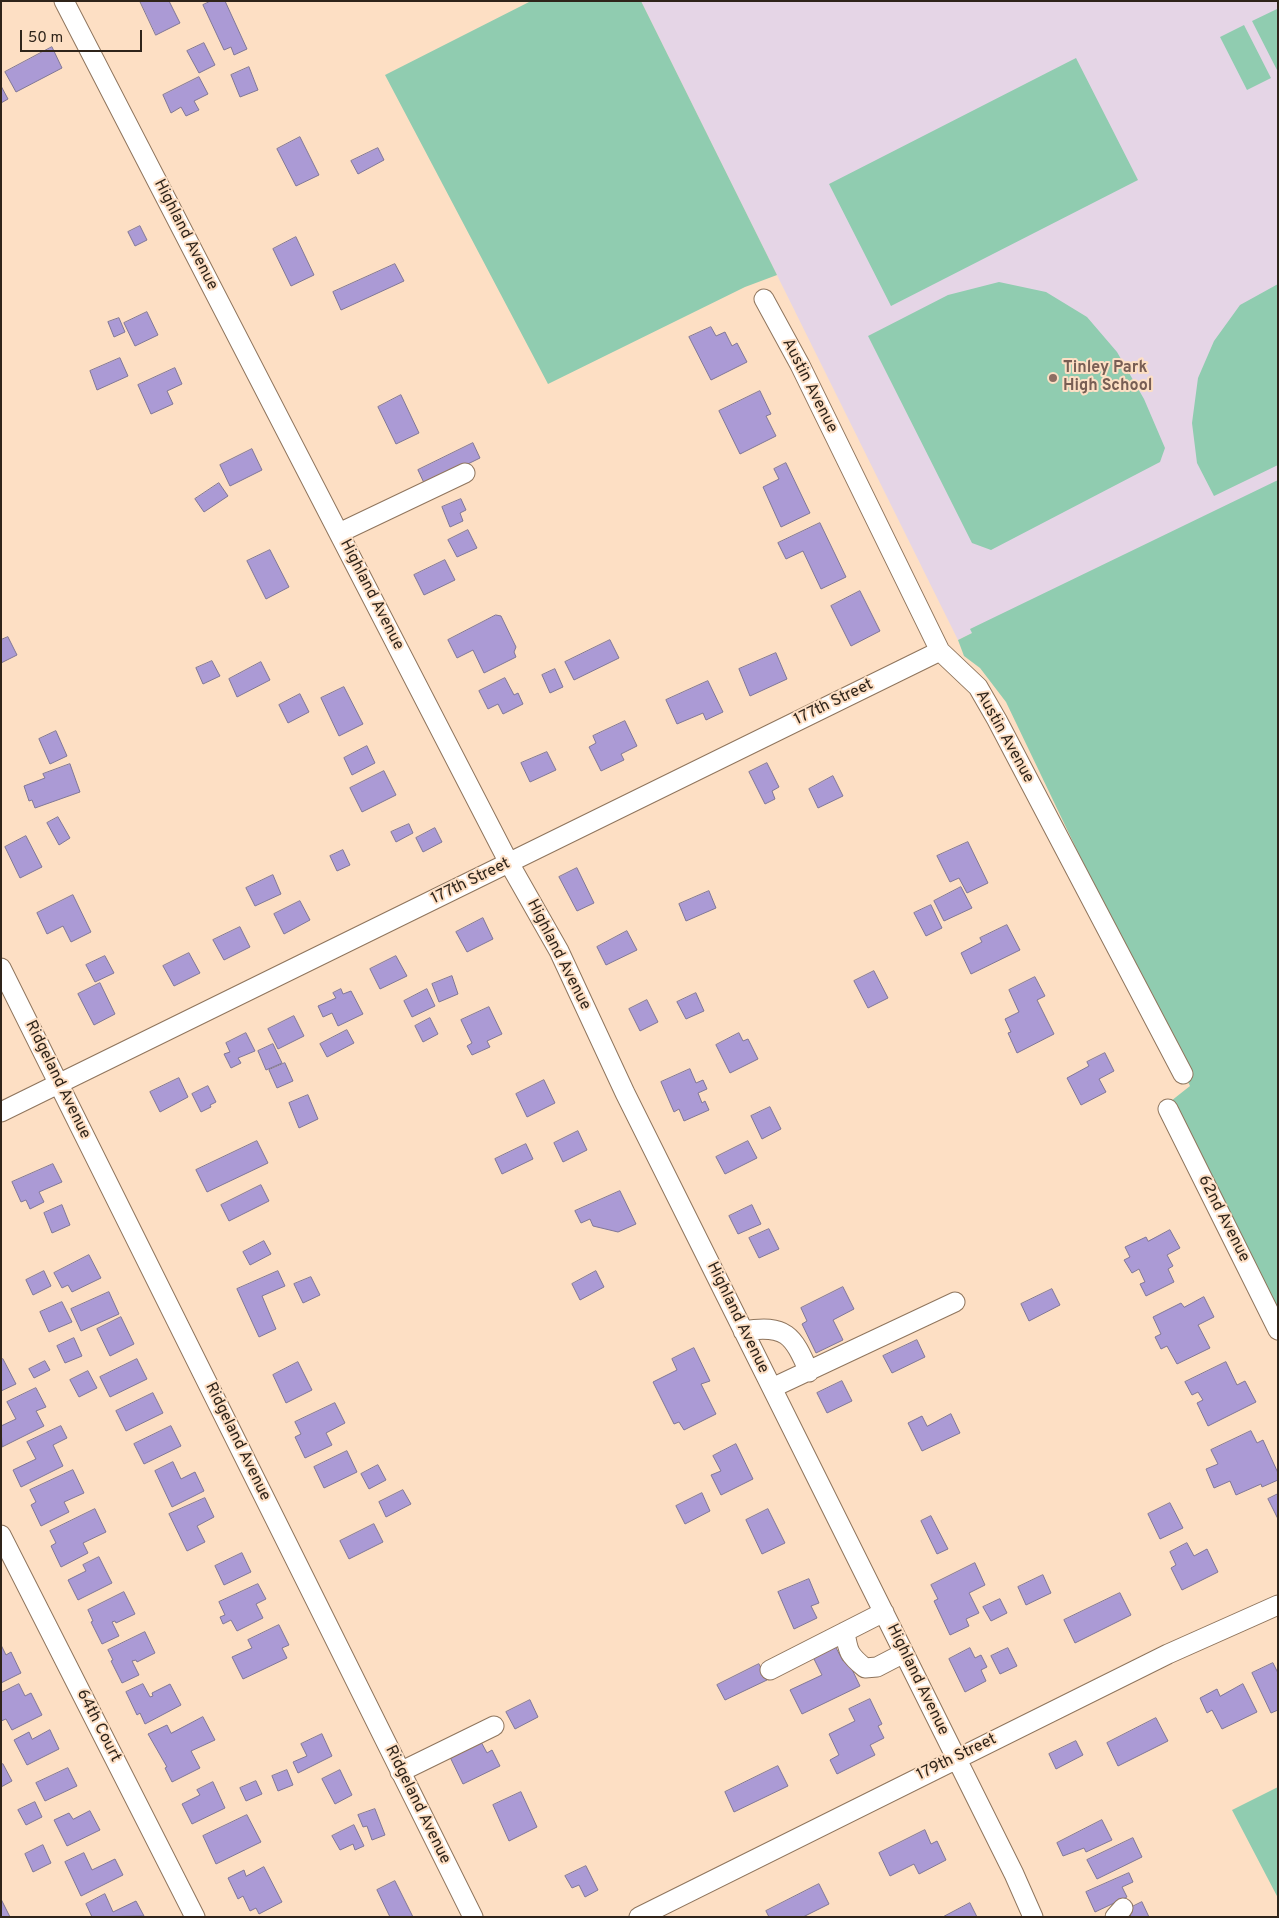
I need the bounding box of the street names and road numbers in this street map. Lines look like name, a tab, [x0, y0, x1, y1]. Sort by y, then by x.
street label: Highland Avenue	[149, 176, 221, 294]
street label: Austin Avenue	[777, 336, 841, 436]
street label: Highland Avenue	[335, 536, 407, 654]
street label: 177th Street	[791, 676, 877, 730]
street label: Austin Avenue	[971, 687, 1037, 787]
street label: 177th Street	[428, 855, 514, 909]
street label: Highland Avenue	[522, 896, 594, 1014]
street label: Ridgeland Avenue	[20, 1018, 94, 1142]
street label: 62nd Avenue	[1193, 1172, 1253, 1266]
street label: Highland Avenue	[702, 1259, 772, 1377]
street label: Ridgeland Avenue	[200, 1380, 274, 1504]
street label: Highland Avenue	[882, 1621, 952, 1739]
street label: 64th Court	[72, 1686, 124, 1766]
street label: 179th Street	[914, 1730, 1000, 1786]
street label: Ridgeland Avenue	[380, 1743, 454, 1867]

